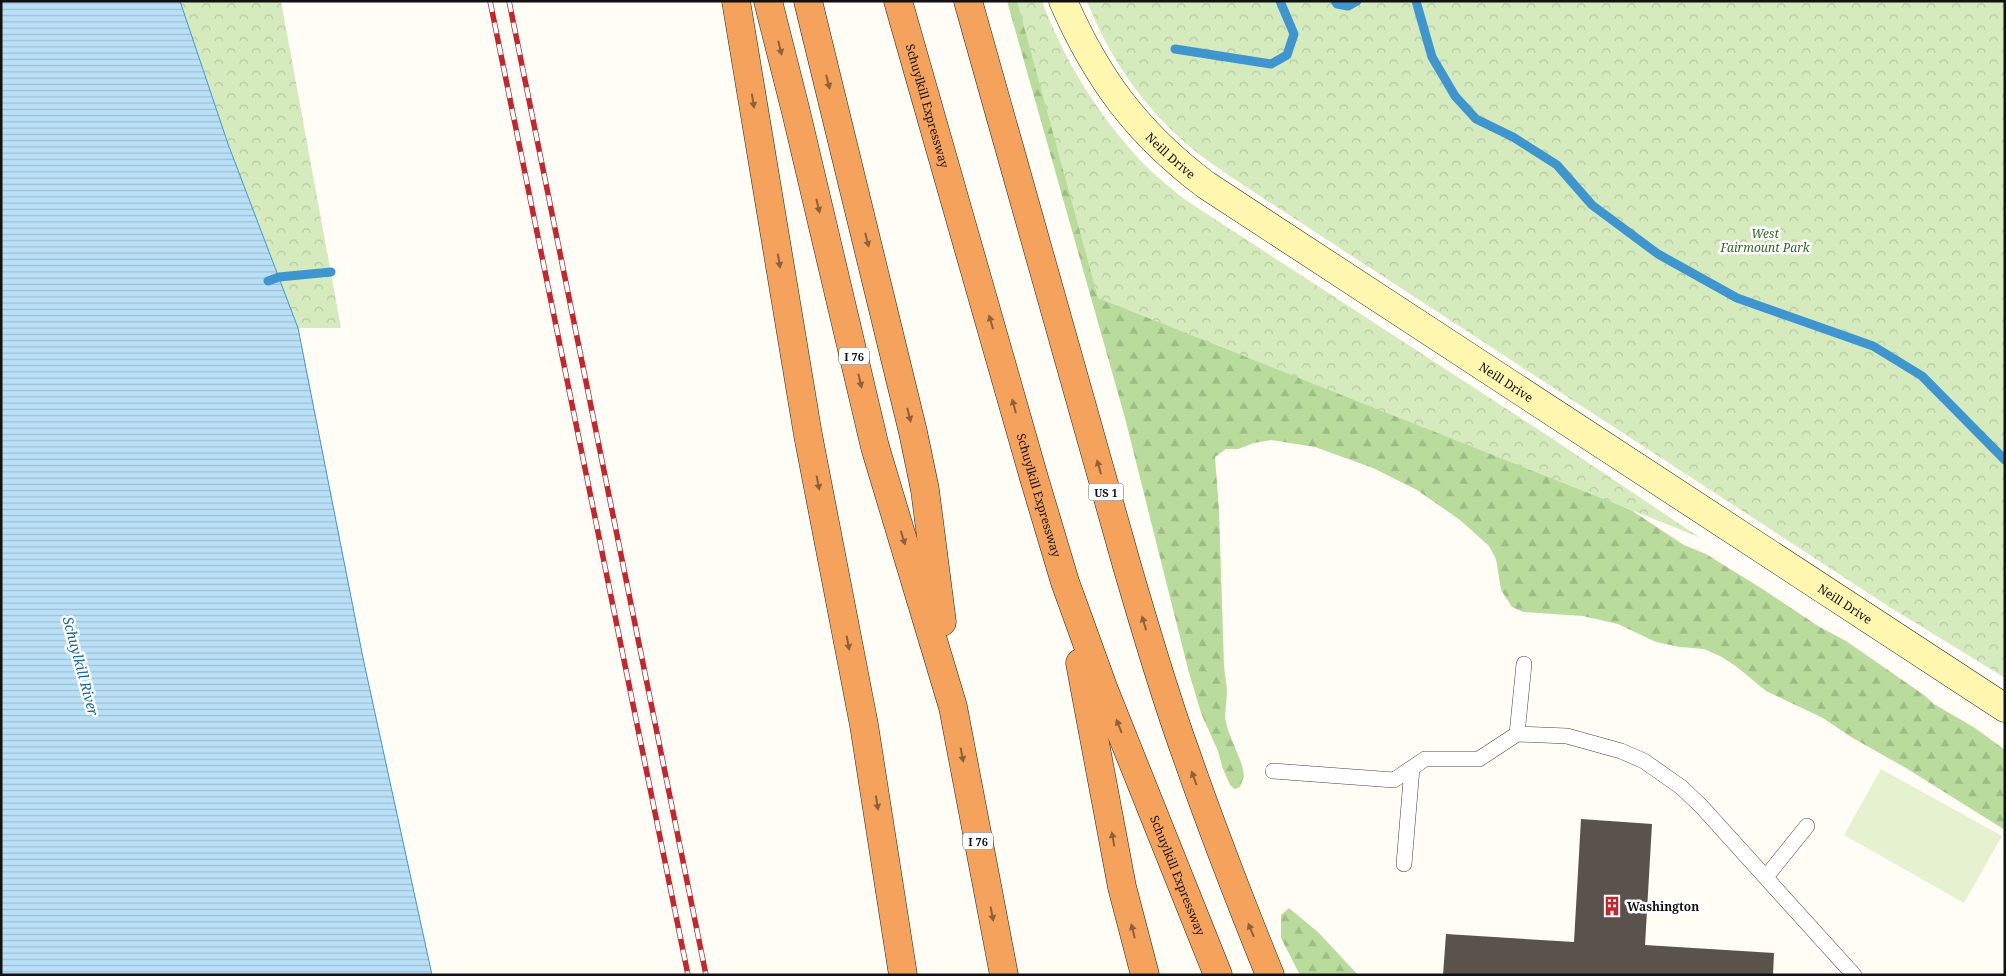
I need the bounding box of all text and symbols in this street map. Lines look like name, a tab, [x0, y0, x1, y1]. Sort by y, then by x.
one-way arrow	[776, 41, 784, 56]
street label: Schuylkill Expressway	[902, 42, 954, 170]
one-way arrow	[825, 75, 833, 90]
one-way arrow	[749, 93, 757, 109]
street label: Neill Drive	[1142, 128, 1199, 182]
one-way arrow	[814, 199, 822, 214]
park label: West Fairmount Park	[1719, 225, 1811, 256]
one-way arrow	[863, 233, 871, 248]
one-way arrow	[776, 254, 784, 270]
one-way arrow	[986, 314, 994, 329]
road number: I 76	[839, 348, 869, 364]
street label: Neill Drive	[1476, 358, 1537, 406]
one-way arrow	[856, 374, 864, 389]
one-way arrow	[1010, 398, 1018, 413]
one-way arrow	[905, 408, 913, 423]
street label: Schuylkill Expressway	[1013, 431, 1066, 559]
one-way arrow	[1094, 459, 1102, 474]
one-way arrow	[814, 476, 822, 492]
road number: US 1	[1088, 484, 1124, 501]
one-way arrow	[899, 531, 907, 546]
street label: Neill Drive	[1815, 579, 1876, 627]
water label: Schuylkill River	[59, 614, 103, 718]
one-way arrow	[1139, 615, 1147, 630]
one-way arrow	[845, 635, 853, 651]
one-way arrow	[1114, 719, 1122, 733]
one-way arrow	[959, 747, 967, 763]
one-way arrow	[1190, 770, 1197, 785]
one-way arrow	[873, 795, 881, 811]
street label: Schuylkill Expressway	[1146, 813, 1210, 938]
one-way arrow	[1109, 831, 1117, 847]
road number: I 76	[963, 832, 993, 849]
building icon: Washington	[1601, 895, 1623, 917]
place label: Washington	[1627, 898, 1699, 915]
one-way arrow	[989, 907, 997, 923]
one-way arrow	[1247, 922, 1255, 937]
one-way arrow	[1129, 923, 1137, 938]

